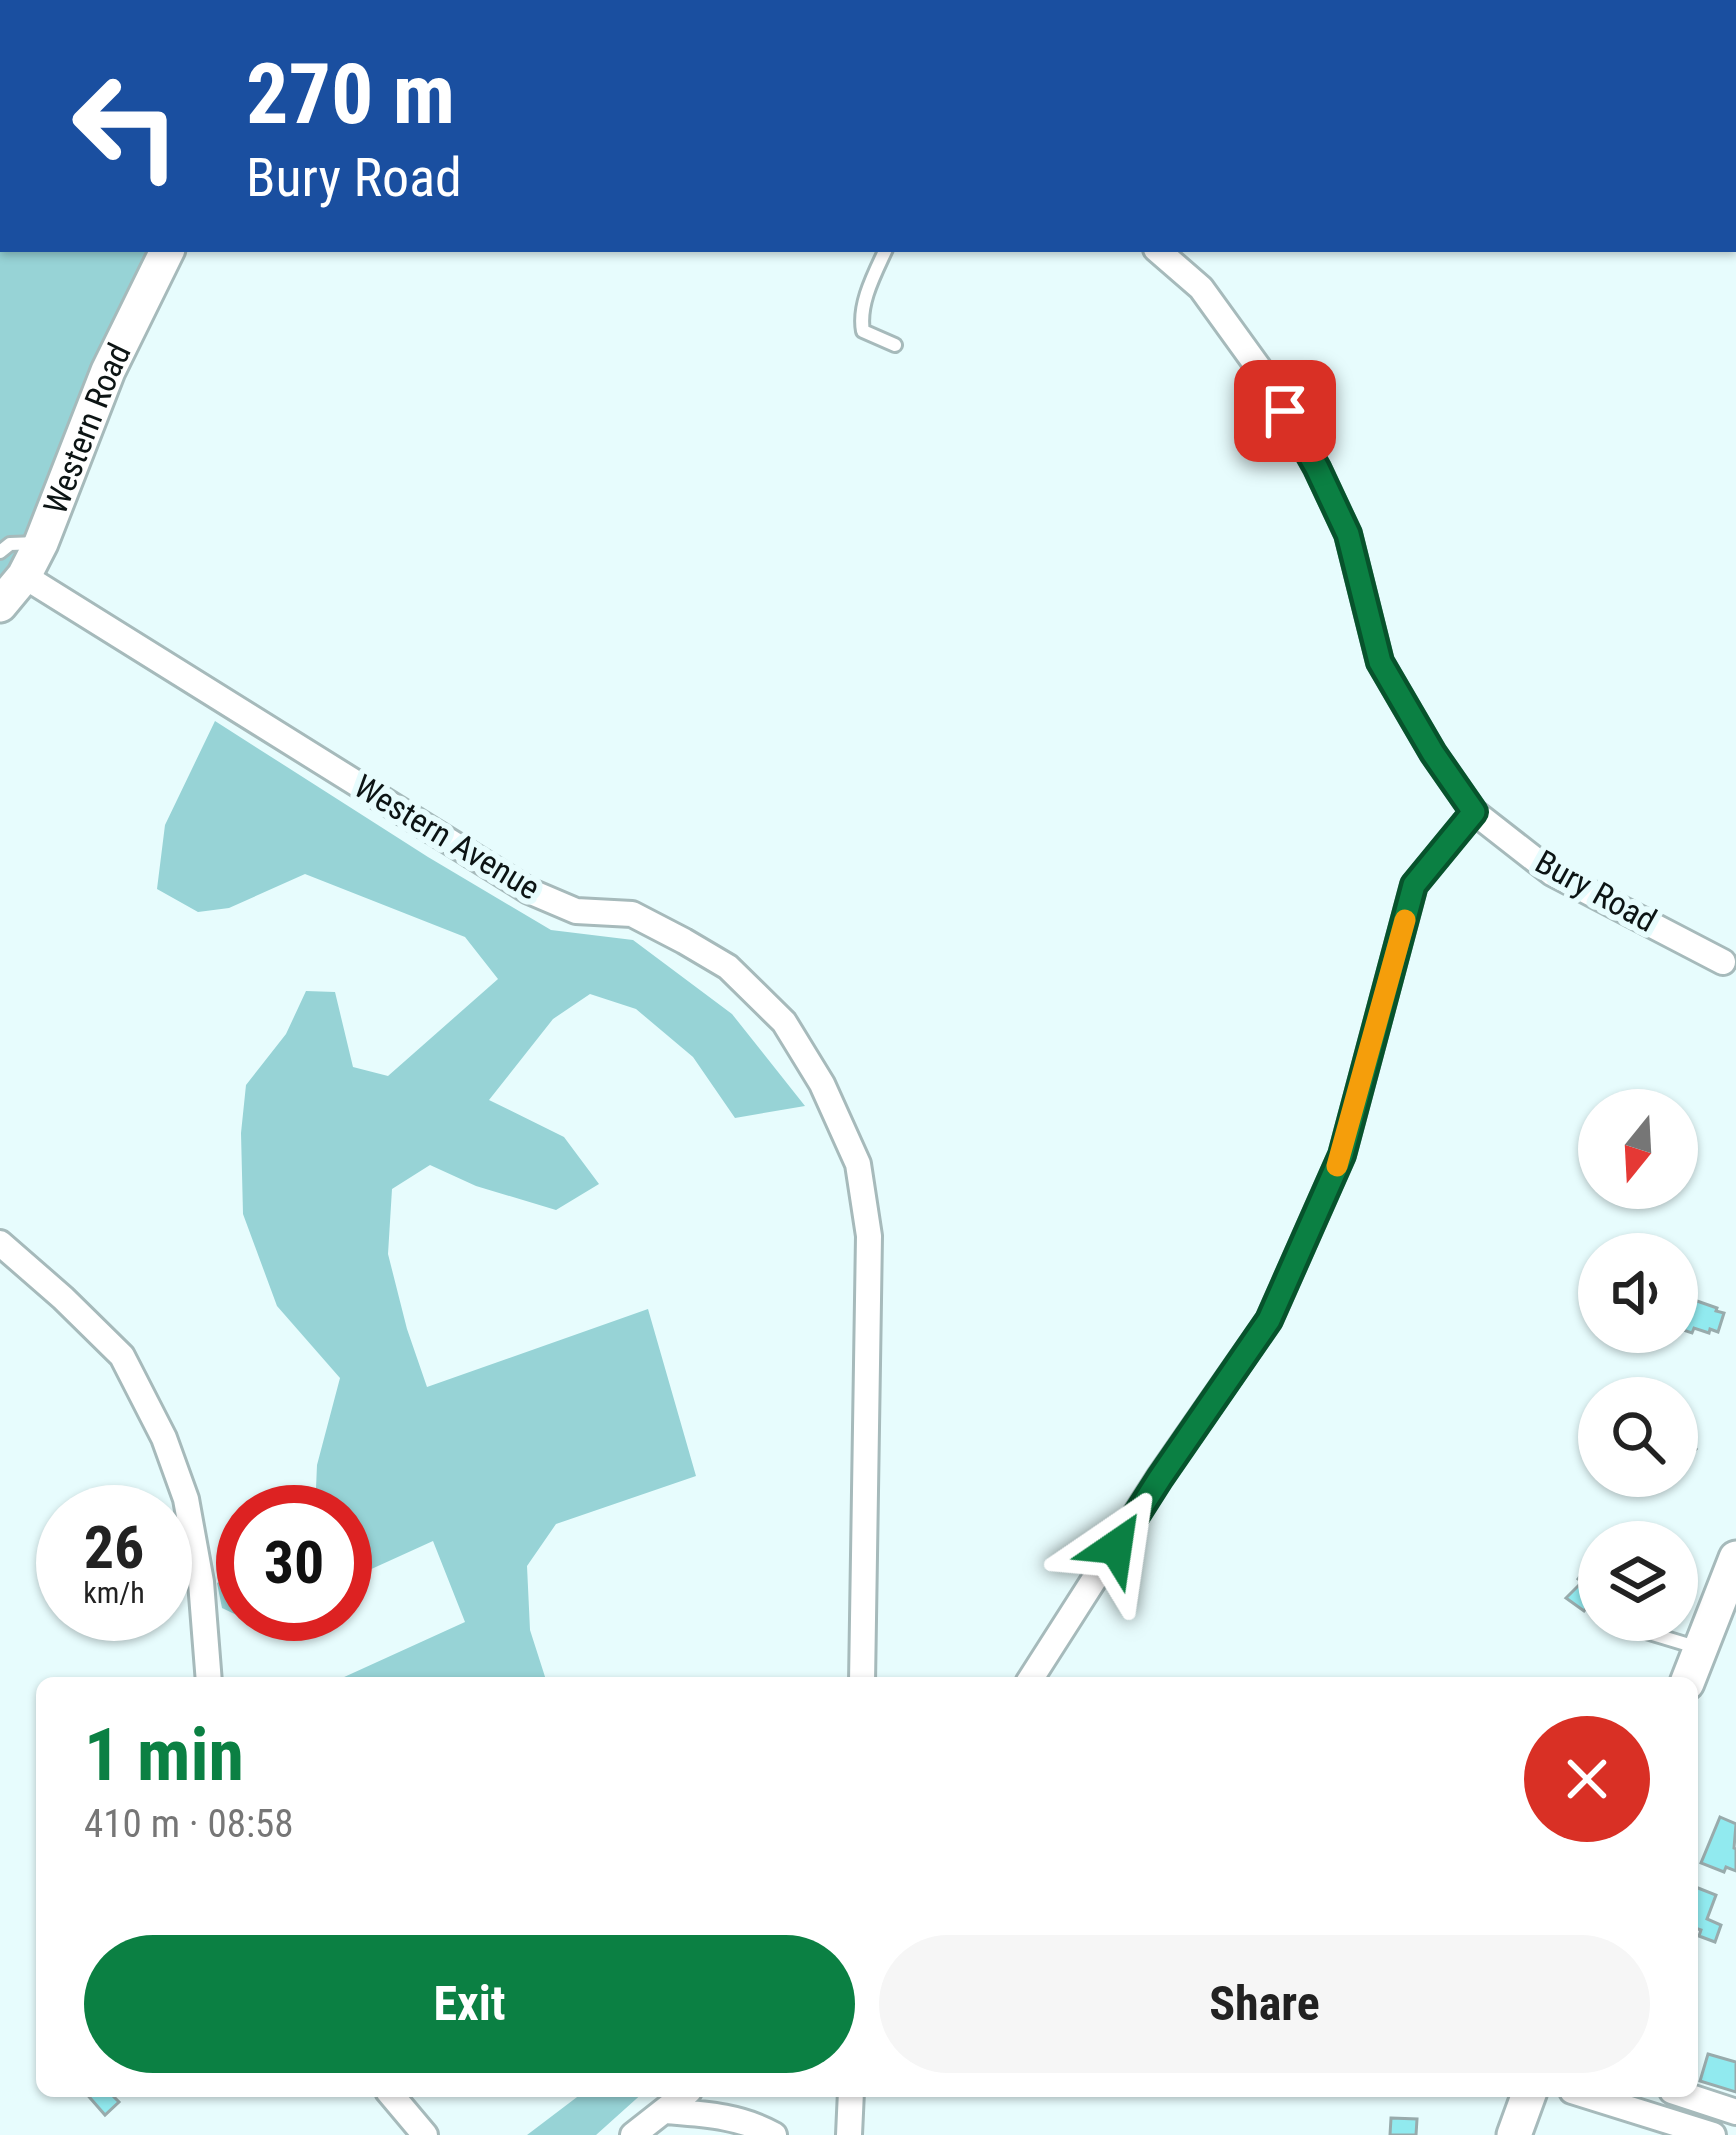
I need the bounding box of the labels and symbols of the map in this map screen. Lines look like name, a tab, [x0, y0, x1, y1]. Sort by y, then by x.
street label: Western Road	[35, 337, 138, 519]
pin	[1234, 360, 1336, 462]
street label: Western Avenue	[347, 766, 547, 908]
street label: Bury Road	[1529, 842, 1663, 940]
north arrow	[1578, 1089, 1698, 1209]
position arrow	[1053, 1484, 1179, 1610]
speed limit sign: 30	[216, 1485, 372, 1641]

